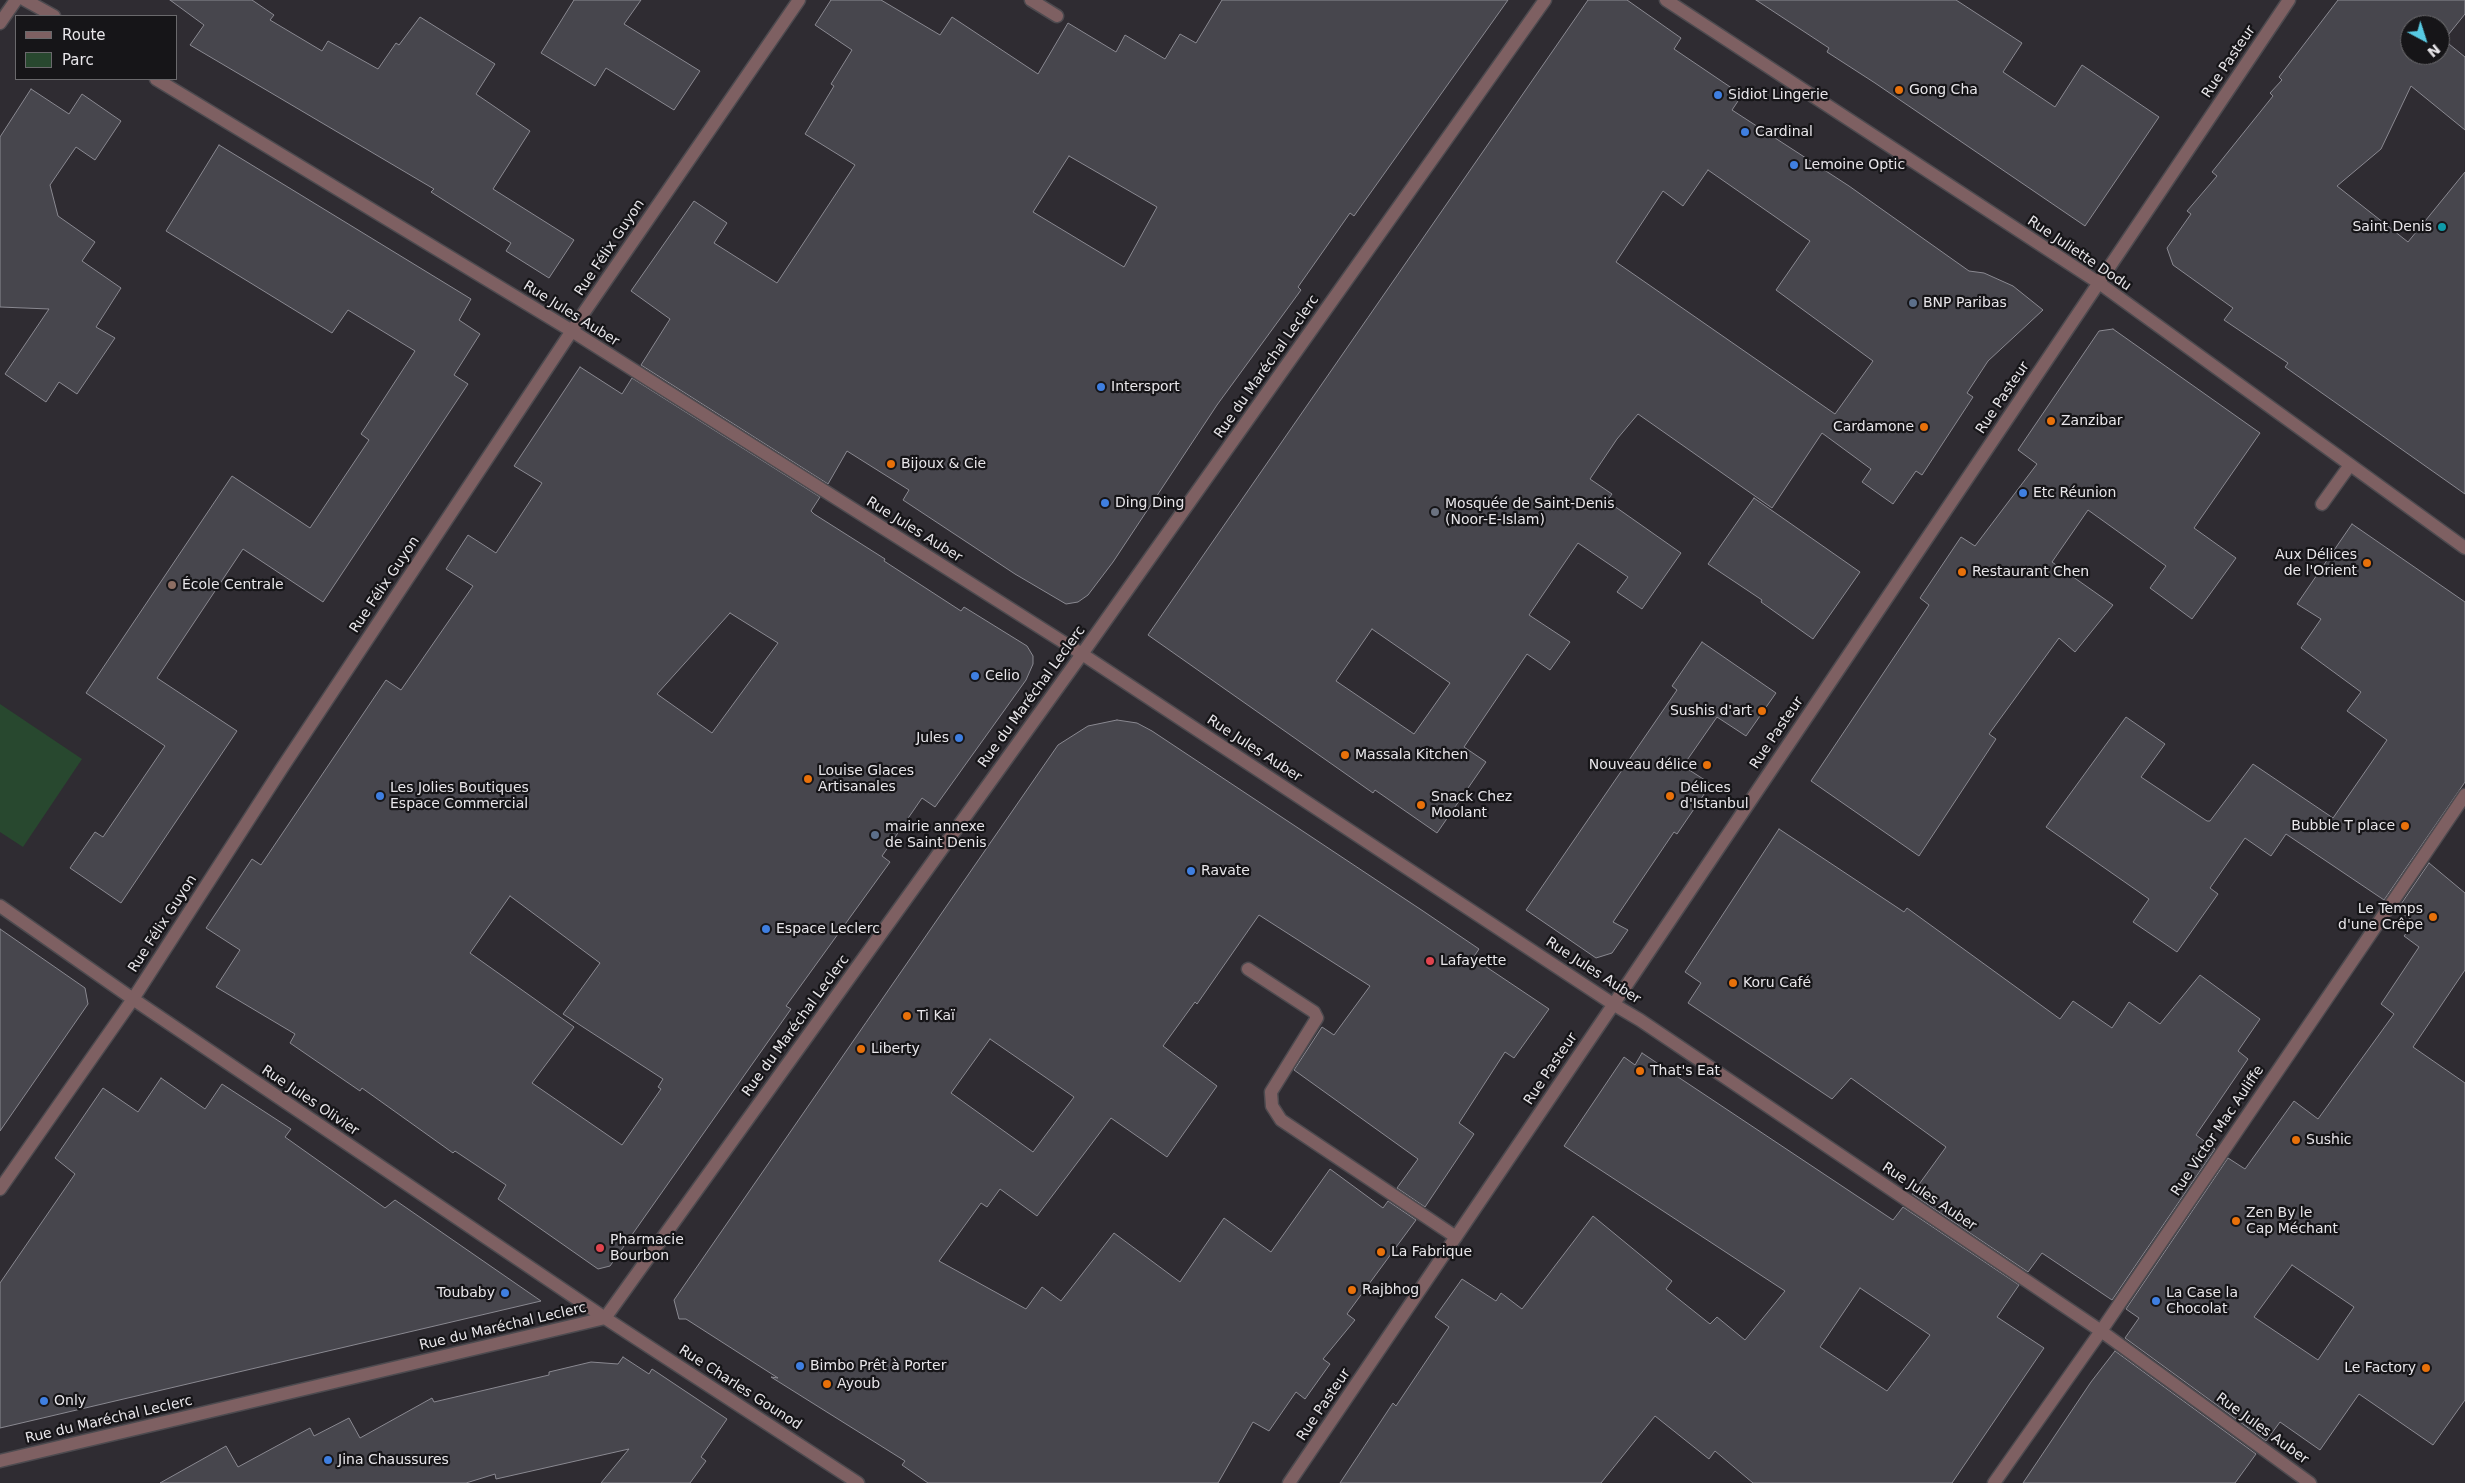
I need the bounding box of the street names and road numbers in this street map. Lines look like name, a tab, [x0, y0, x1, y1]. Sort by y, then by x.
street label: Rue Pasteur	[2199, 23, 2259, 101]
street label: Rue Félix Guyon	[571, 197, 649, 299]
street label: Rue Juliette Dodu	[2024, 213, 2134, 295]
street label: Rue Jules Auber	[520, 278, 622, 350]
street label: Rue du Maréchal Leclerc	[1211, 292, 1323, 442]
street label: Rue Pasteur	[1973, 359, 2033, 437]
street label: Rue Jules Auber	[863, 494, 965, 566]
street label: Rue Félix Guyon	[346, 534, 424, 636]
street label: Rue du Maréchal Leclerc	[975, 623, 1089, 771]
street label: Rue Pasteur	[1747, 694, 1807, 772]
street label: Rue Jules Auber	[1203, 712, 1305, 786]
street label: Rue Félix Guyon	[125, 872, 201, 976]
street label: Rue Jules Auber	[1542, 934, 1644, 1008]
street label: Rue du Maréchal Leclerc	[739, 952, 853, 1100]
street label: Rue Pasteur	[1521, 1030, 1581, 1108]
street label: Rue Jules Olivier	[258, 1062, 362, 1140]
street label: Rue Victor Mac Auliffe	[2168, 1063, 2268, 1199]
street label: Rue Jules Auber	[1879, 1159, 1979, 1235]
street label: Rue du Maréchal Leclerc	[418, 1300, 588, 1354]
street label: Rue Charles Gounod	[676, 1342, 804, 1434]
street label: Rue Pasteur	[1294, 1366, 1354, 1444]
street label: Rue Jules Auber	[2213, 1390, 2311, 1468]
street label: Rue du Maréchal Leclerc	[24, 1393, 194, 1447]

